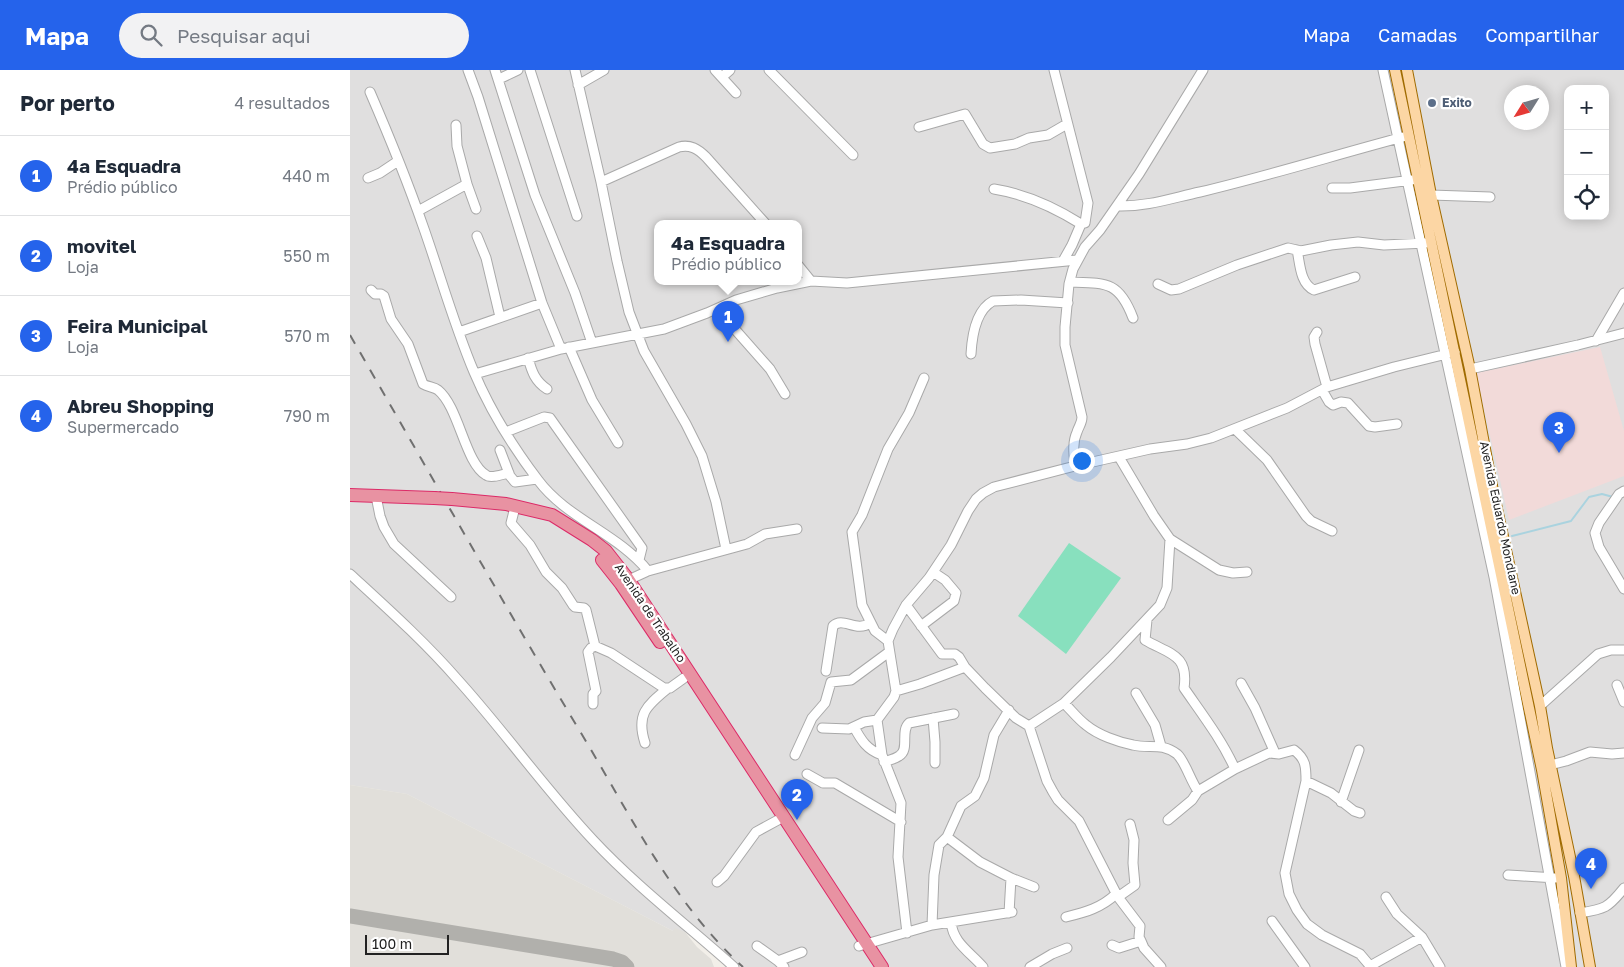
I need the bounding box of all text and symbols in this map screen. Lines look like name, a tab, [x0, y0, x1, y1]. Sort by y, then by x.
search box	[119, 13, 469, 58]
text: Mapa	[25, 21, 89, 50]
icon: search	[137, 21, 165, 49]
text: Pesquisar aqui	[177, 24, 311, 47]
text: Mapa	[1303, 24, 1350, 46]
text: Camadas	[1378, 24, 1457, 46]
text: Compartilhar	[1485, 24, 1599, 46]
north arrow	[1504, 85, 1549, 130]
map controls	[1564, 85, 1609, 220]
button: +	[1564, 85, 1609, 130]
text: Por perto	[20, 90, 115, 116]
text: 4 resultados	[235, 93, 330, 113]
place label: Exito	[1442, 95, 1472, 110]
marker: Exito	[1426, 97, 1438, 109]
button: −	[1564, 130, 1609, 175]
text: 4a Esquadra	[67, 154, 181, 177]
text: 1	[32, 166, 40, 186]
text: 440 m	[282, 166, 330, 186]
button: locate	[1564, 175, 1609, 220]
text: Prédio público	[67, 177, 178, 197]
popup	[654, 220, 802, 285]
text: 4a Esquadra	[671, 231, 785, 254]
text: movitel	[67, 234, 136, 257]
text: 2	[31, 246, 41, 266]
text: 550 m	[283, 246, 330, 266]
text: Prédio público	[671, 254, 782, 274]
text: Loja	[67, 257, 99, 277]
pin: 1	[712, 301, 744, 342]
text: Feira Municipal	[67, 314, 208, 337]
text: 3	[31, 326, 41, 346]
text: 570 m	[284, 326, 330, 346]
text: Loja	[67, 337, 99, 357]
text: Abreu Shopping	[67, 394, 214, 417]
text: 4	[31, 406, 41, 426]
text: 790 m	[284, 406, 330, 426]
pin: 3	[1543, 412, 1575, 453]
text: Supermercado	[67, 417, 179, 437]
street label: Avenida Eduardo Mondlane	[1477, 440, 1524, 596]
your location	[1069, 448, 1095, 474]
street label: Avenida de Trabalho	[612, 560, 689, 665]
pin: 2	[781, 779, 813, 820]
pin: 4	[1575, 848, 1607, 889]
scale bar	[365, 932, 449, 955]
text: 100 m	[372, 935, 412, 952]

